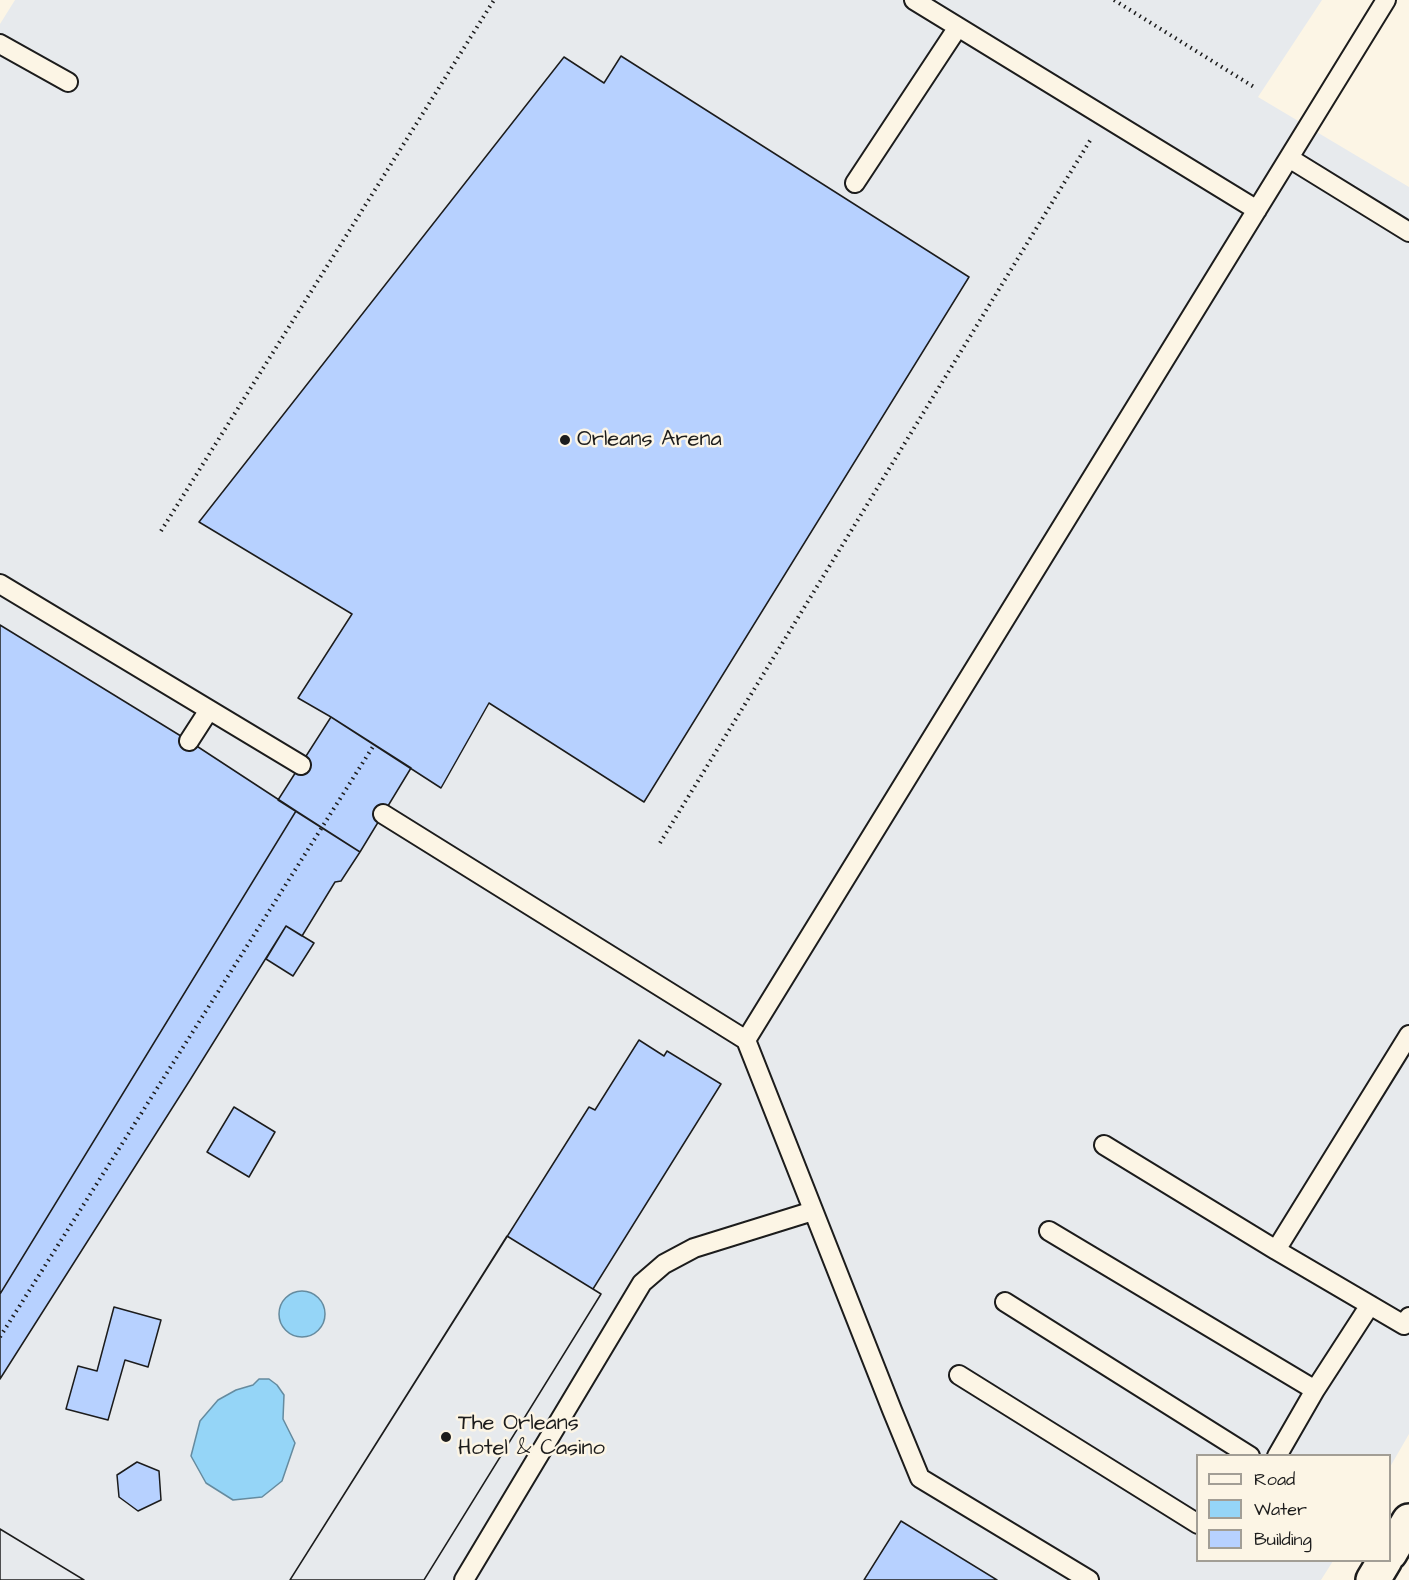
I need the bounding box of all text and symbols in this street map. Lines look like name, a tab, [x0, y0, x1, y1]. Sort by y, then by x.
place label: Orleans Arena	[577, 427, 722, 453]
marker: Orleans Arena	[558, 433, 572, 447]
place label: The Orleans Hotel & Casino	[458, 1411, 605, 1462]
marker: The Orleans Hotel & Casino	[439, 1430, 453, 1444]
legend	[1196, 1454, 1391, 1562]
text: Road	[1254, 1467, 1295, 1492]
text: Water	[1254, 1497, 1307, 1522]
text: Building	[1254, 1527, 1312, 1552]

